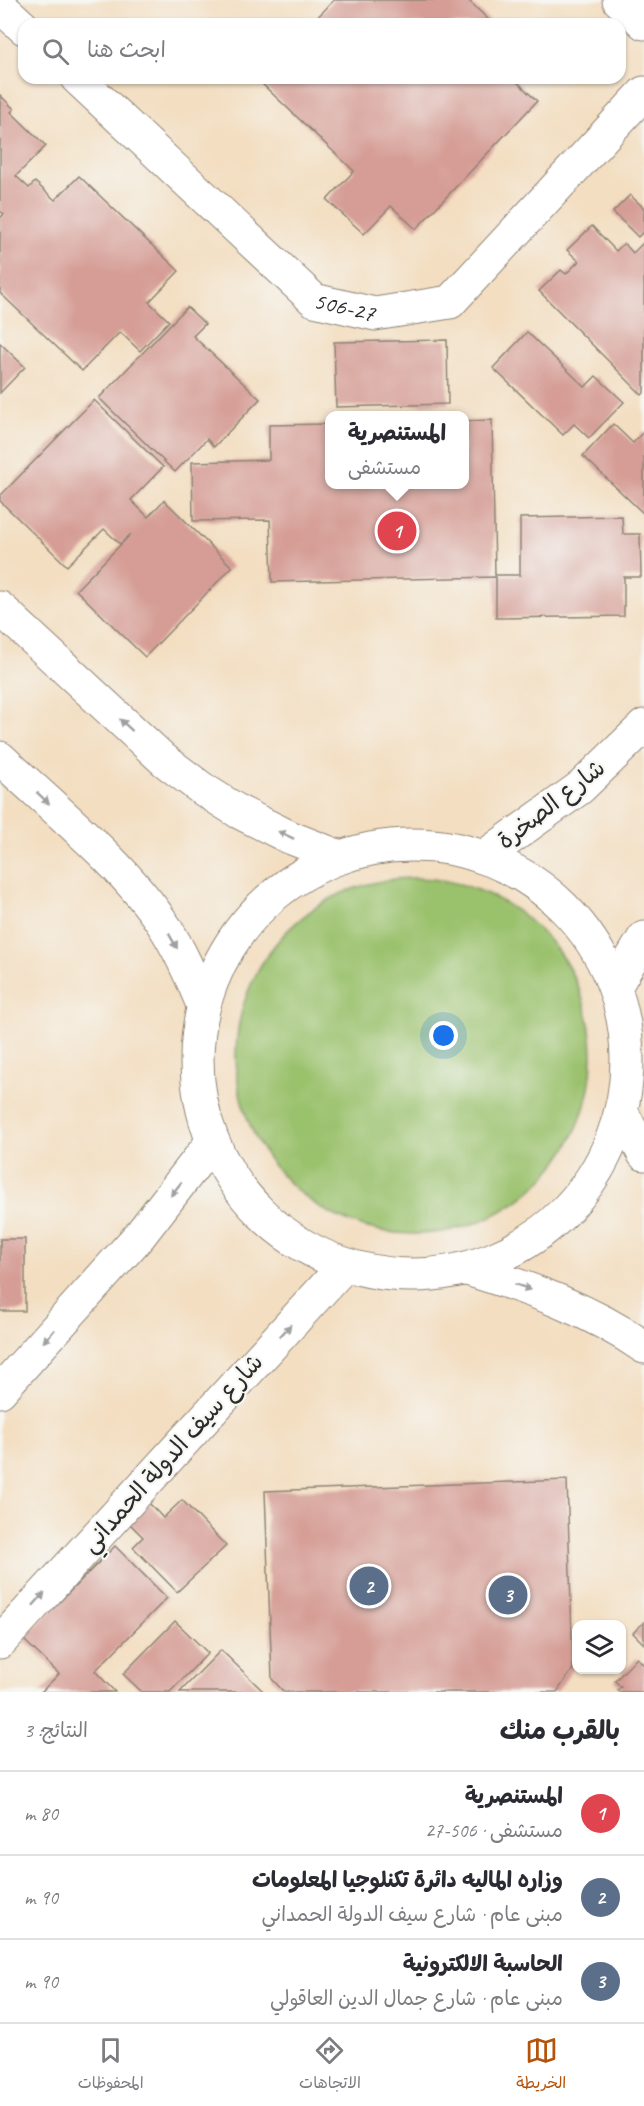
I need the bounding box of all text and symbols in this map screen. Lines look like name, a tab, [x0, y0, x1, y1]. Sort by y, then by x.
search box	[18, 18, 626, 84]
icon: search	[39, 35, 72, 68]
text: ابحث هنا	[87, 36, 166, 64]
street label: 506-27	[311, 285, 379, 329]
popup	[325, 411, 469, 489]
text: المستنصرية	[348, 419, 446, 447]
text: مستشفى	[348, 455, 421, 480]
pin: 1	[378, 508, 416, 554]
one-way arrow	[120, 719, 134, 733]
street label: شارع الصخرة	[491, 752, 612, 857]
one-way arrow	[35, 790, 49, 804]
one-way arrow	[277, 831, 294, 840]
one-way arrow	[168, 933, 179, 949]
your location	[429, 1021, 458, 1050]
one-way arrow	[171, 1181, 183, 1196]
one-way arrow	[514, 1282, 532, 1292]
one-way arrow	[277, 1324, 291, 1338]
one-way arrow	[42, 1329, 56, 1344]
street label: شارع سيف الدولة الحمداني	[75, 1347, 274, 1563]
pin: 2	[350, 1564, 388, 1608]
pin: 3	[488, 1572, 528, 1618]
one-way arrow	[32, 1592, 46, 1606]
map controls	[572, 1620, 626, 1674]
button: layers	[572, 1620, 626, 1674]
text: بالقرب منك	[500, 1714, 620, 1747]
text: النتائج: 3	[24, 1718, 88, 1743]
text: المستنصرية	[465, 1782, 563, 1810]
text: 80 m	[24, 1801, 58, 1826]
text: 1	[596, 1801, 605, 1826]
text: مستشفى · 506-27	[425, 1818, 563, 1843]
text: وزاره الماليه دائرة تكنلوجيا المعلومات	[252, 1866, 563, 1894]
text: 90 m	[24, 1885, 58, 1910]
text: 2	[596, 1885, 605, 1910]
text: مبنى عام · شارع سيف الدولة الحمداني	[261, 1902, 563, 1927]
text: الحاسبة الالكترونية	[403, 1950, 563, 1978]
text: 90 m	[24, 1969, 58, 1994]
text: 3	[596, 1969, 605, 1994]
text: مبنى عام · شارع جمال الدين العاقولي	[270, 1986, 563, 2011]
tab: المحفوظات	[78, 2034, 144, 2097]
tab: الاتجاهات	[299, 2034, 361, 2097]
tab: الخريطة	[516, 2034, 566, 2097]

